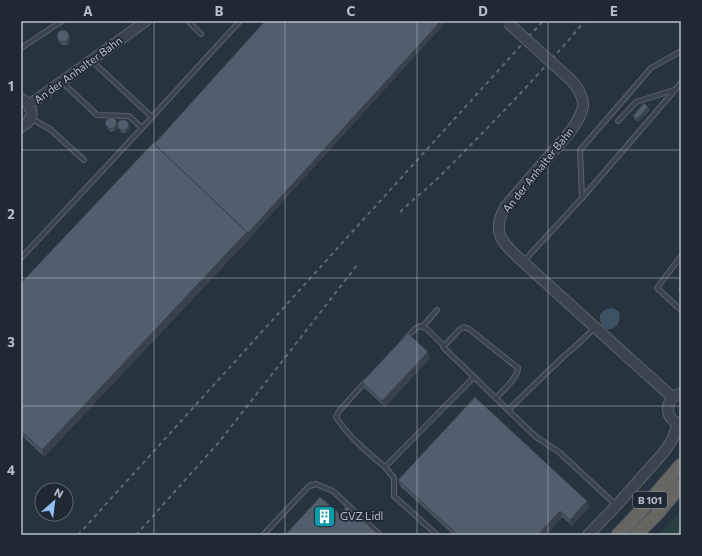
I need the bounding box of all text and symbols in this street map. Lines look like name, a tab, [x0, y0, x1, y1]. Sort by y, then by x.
text: A	[83, 3, 93, 19]
text: B	[215, 3, 224, 19]
text: C	[347, 3, 356, 19]
text: D	[478, 3, 488, 19]
text: E	[610, 3, 618, 19]
street label: An der Anhalter Bahn	[31, 33, 124, 106]
text: 1	[8, 78, 14, 94]
street label: An der Anhalter Bahn	[499, 125, 576, 215]
text: 2	[7, 206, 15, 222]
text: 3	[7, 334, 15, 350]
text: 4	[7, 462, 15, 478]
north arrow	[34, 482, 74, 522]
text: N	[52, 485, 66, 500]
road number: B 101	[633, 492, 667, 508]
building icon: GVZ Lidl	[311, 503, 337, 529]
place label: GVZ Lidl	[340, 509, 383, 522]

